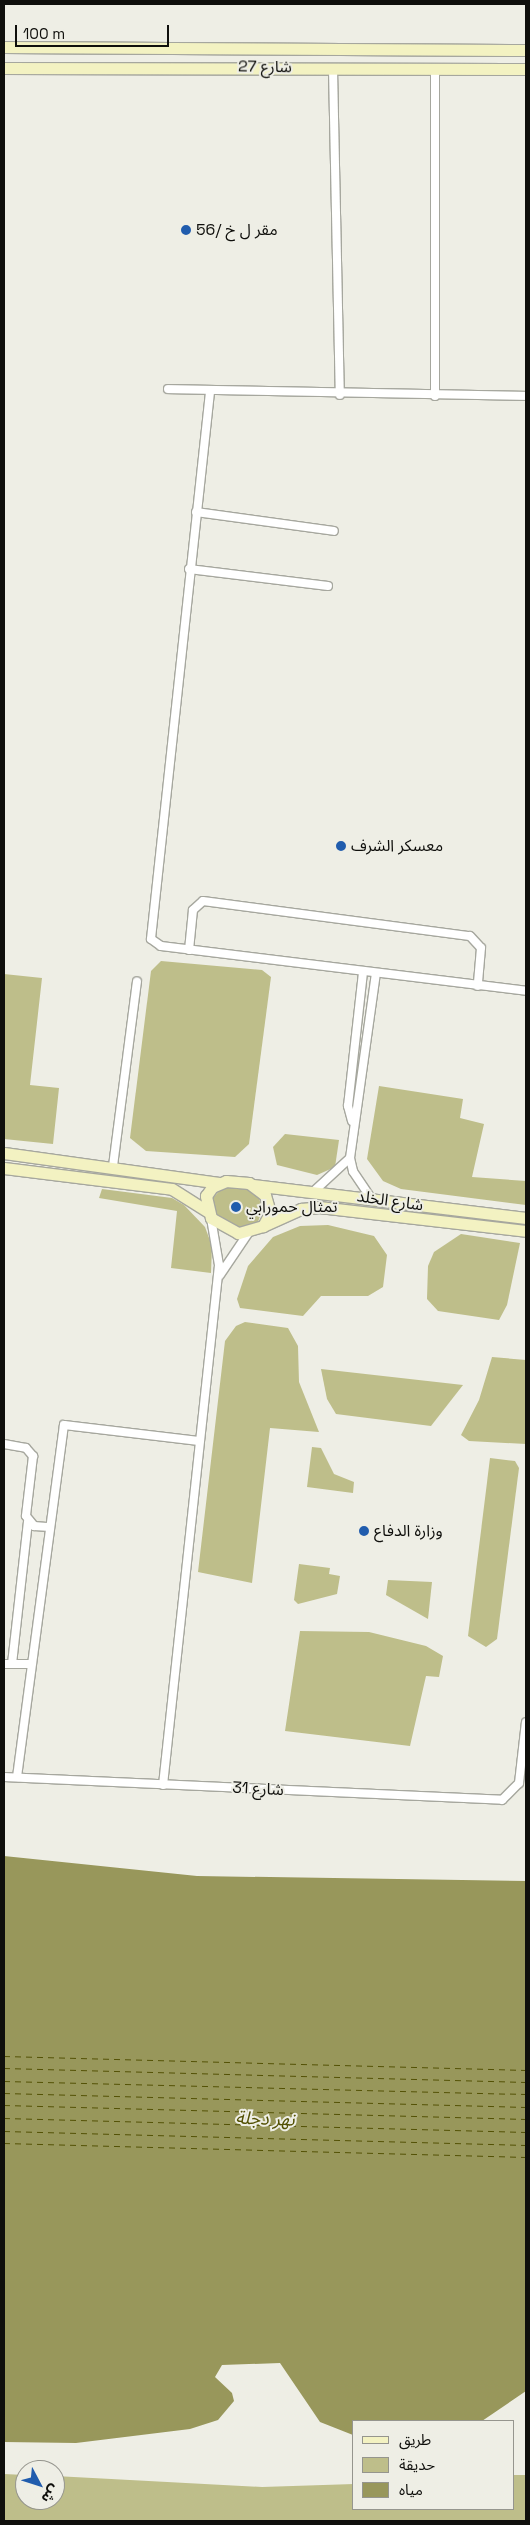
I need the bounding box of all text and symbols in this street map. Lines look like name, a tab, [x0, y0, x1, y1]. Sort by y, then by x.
scale bar	[18, 15, 171, 47]
text: 100 m	[23, 24, 65, 43]
street label: شارع 27	[238, 57, 292, 77]
place label: مقر ل خ /56	[196, 220, 278, 240]
marker: مقر ل خ /56	[180, 224, 192, 236]
place label: معسكر الشرف	[351, 836, 443, 856]
marker: معسكر الشرف	[335, 840, 347, 852]
street label: شارع الخلد	[356, 1187, 424, 1215]
place label: تمثال حمورابي	[246, 1197, 337, 1217]
marker: تمثال حمورابي	[230, 1201, 242, 1213]
place label: وزارة الدفاع	[374, 1521, 443, 1541]
marker: وزارة الدفاع	[358, 1525, 370, 1537]
street label: شارع 31	[232, 1778, 284, 1800]
water label: نهر دجلة	[235, 2107, 295, 2131]
legend	[352, 2420, 515, 2510]
text: طريق	[399, 2430, 431, 2449]
text: حديقة	[399, 2455, 435, 2474]
north arrow	[15, 2460, 65, 2510]
text: مياه	[399, 2480, 423, 2499]
text: ش	[38, 2481, 64, 2507]

